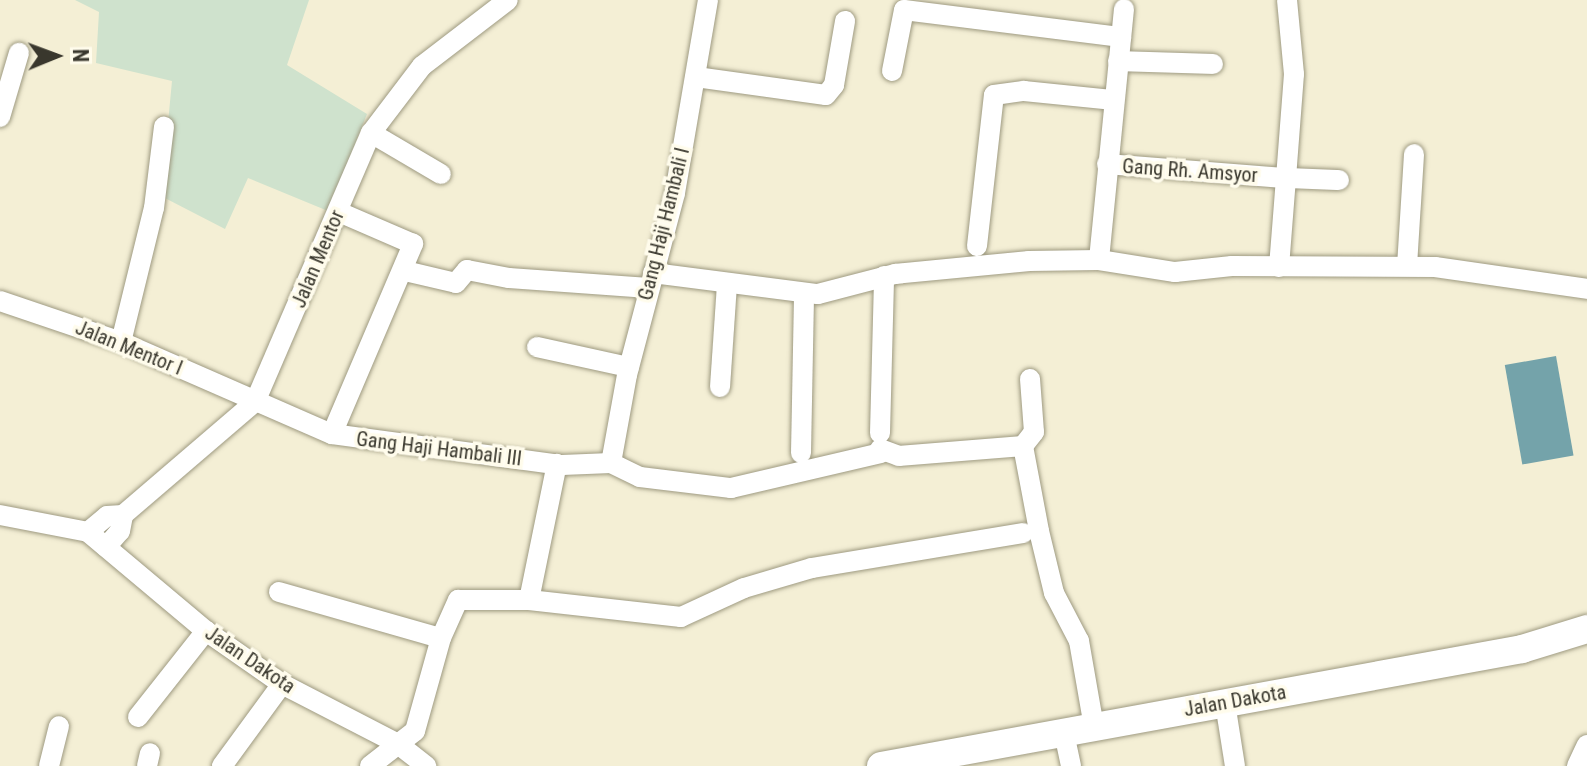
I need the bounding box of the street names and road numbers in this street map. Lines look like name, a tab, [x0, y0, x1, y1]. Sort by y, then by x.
street label: Gang Haji Hambali I	[633, 145, 695, 303]
street label: Gang Rh. Amsyor	[1121, 154, 1259, 188]
street label: Jalan Mentor	[287, 207, 349, 311]
street label: Jalan Mentor I	[72, 316, 186, 380]
street label: Gang Haji Hambali III	[355, 427, 523, 471]
street label: Jalan Dakota	[200, 621, 300, 699]
street label: Jalan Dakota	[1182, 680, 1288, 722]

